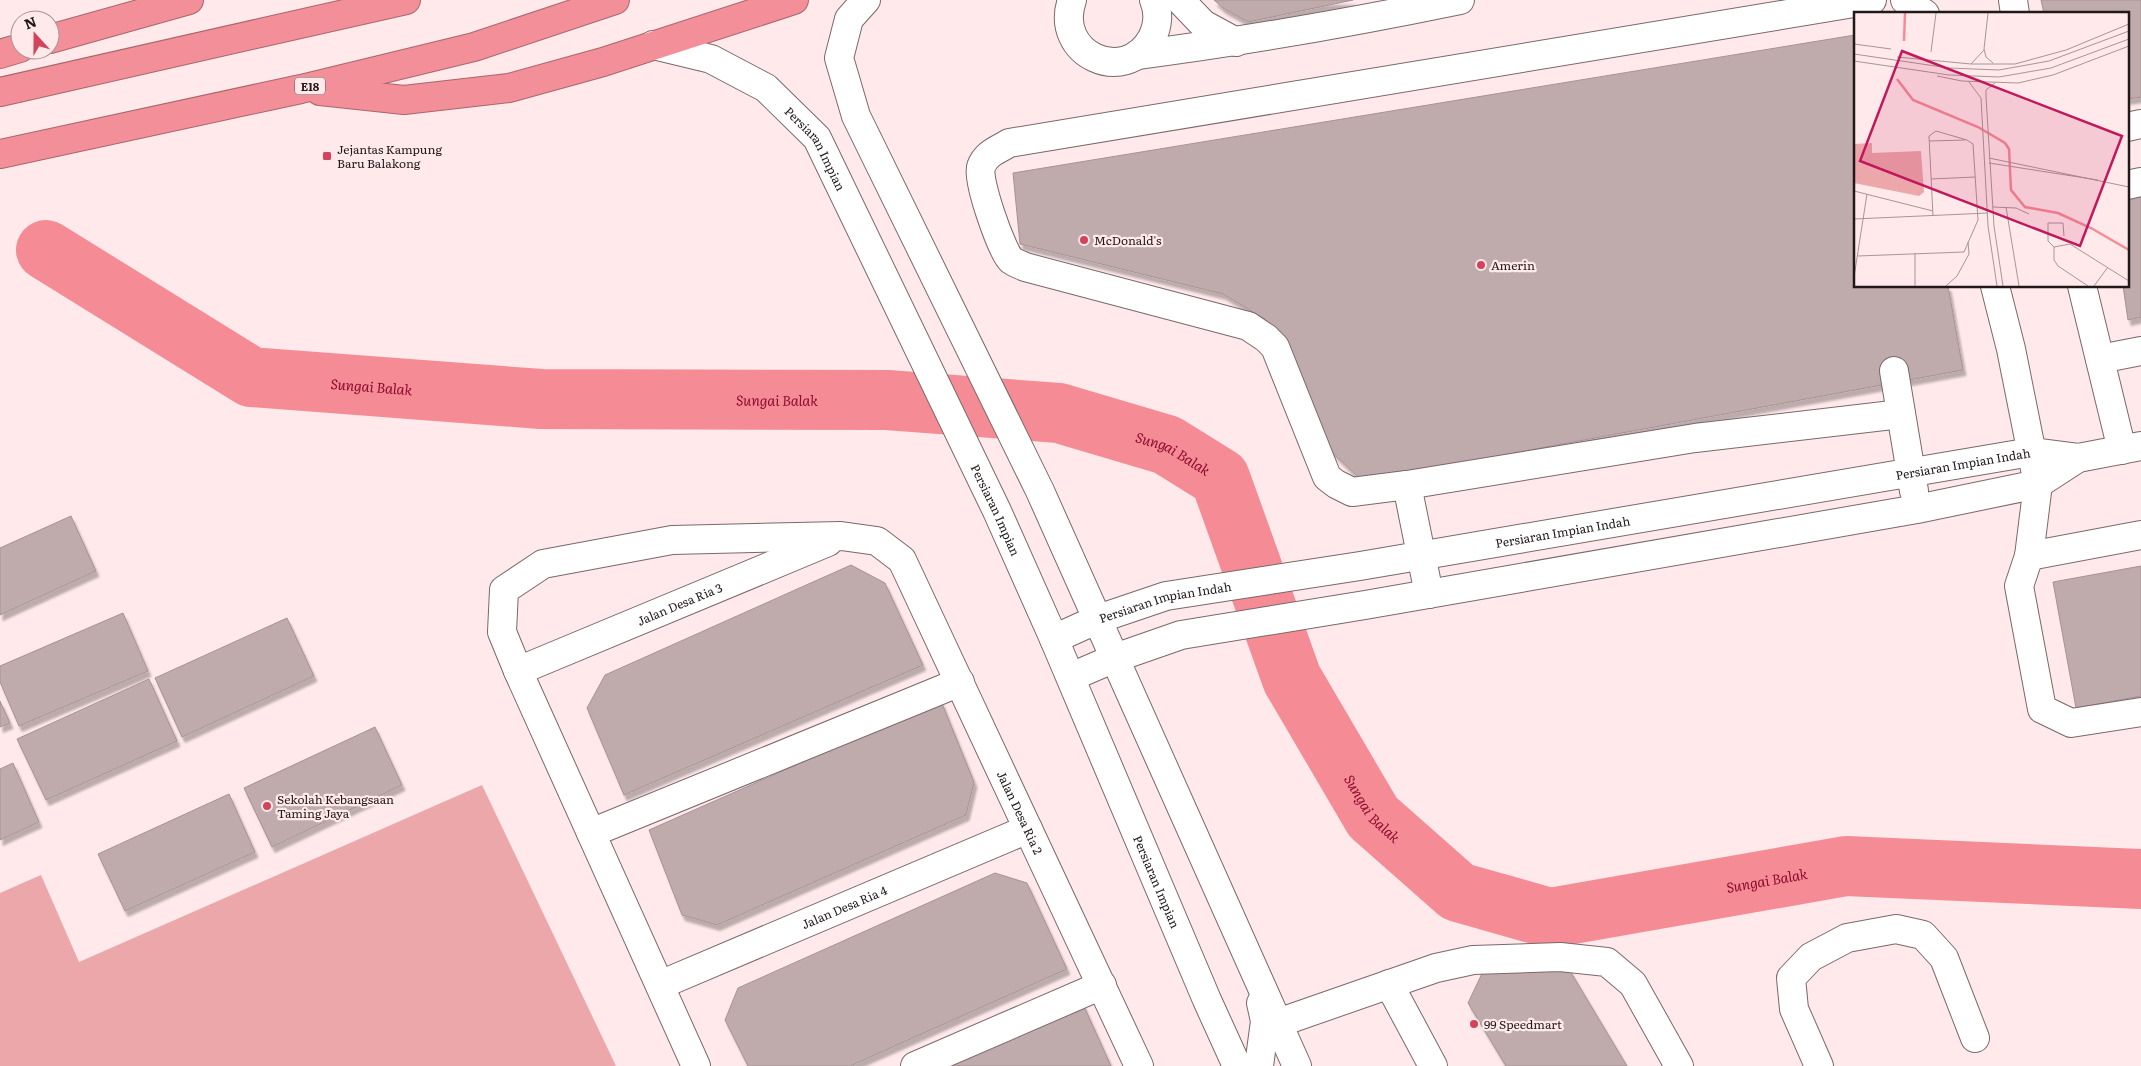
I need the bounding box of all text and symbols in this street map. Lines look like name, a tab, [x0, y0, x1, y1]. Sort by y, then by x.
north arrow	[10, 10, 60, 60]
text: N	[21, 10, 39, 33]
inset map	[1854, 12, 2128, 288]
road number: E18	[295, 78, 325, 94]
street label: Persiaran Impian	[781, 102, 850, 194]
place label: Jejantas Kampung Baru Balakong	[337, 140, 442, 172]
marker: Jejantas Kampung Baru Balakong	[321, 150, 333, 162]
place label: McDonald's	[1094, 231, 1162, 249]
marker: McDonald's	[1078, 234, 1090, 246]
place label: Amerin	[1491, 256, 1535, 274]
marker: Amerin	[1475, 259, 1487, 271]
water label: Sungai Balak	[330, 373, 413, 399]
water label: Sungai Balak	[736, 390, 818, 410]
water label: Sungai Balak	[1133, 426, 1215, 480]
street label: Persiaran Impian Indah	[1894, 443, 2032, 484]
street label: Persiaran Impian	[967, 461, 1025, 559]
street label: Persiaran Impian Indah	[1494, 511, 1631, 552]
street label: Persiaran Impian Indah	[1097, 577, 1233, 627]
street label: Jalan Desa Ria 3	[634, 578, 725, 630]
street label: Jalan Desa Ria 2	[993, 767, 1048, 857]
water label: Sungai Balak	[1340, 771, 1405, 847]
place label: Sekolah Kebangsaan Taming Jaya	[277, 790, 394, 822]
marker: Sekolah Kebangsaan Taming Jaya	[261, 800, 273, 812]
street label: Persiaran Impian	[1129, 832, 1185, 931]
water label: Sungai Balak	[1725, 863, 1809, 897]
street label: Jalan Desa Ria 4	[799, 881, 890, 933]
place label: 99 Speedmart	[1484, 1015, 1562, 1033]
marker: 99 Speedmart	[1468, 1018, 1480, 1030]

